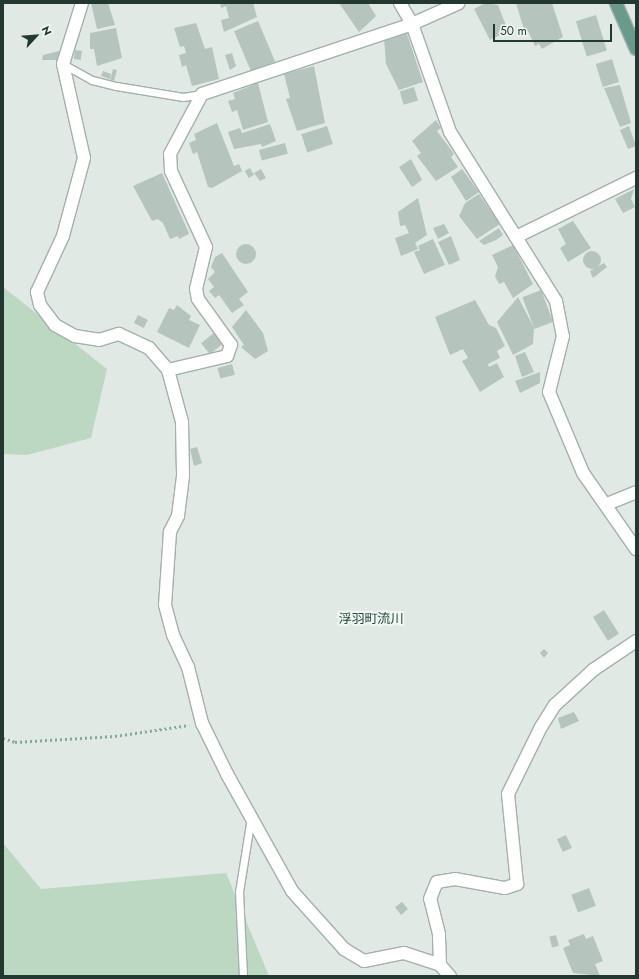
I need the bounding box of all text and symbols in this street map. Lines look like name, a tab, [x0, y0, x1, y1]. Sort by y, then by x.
north arrow	[16, 16, 56, 56]
scale bar	[495, 16, 614, 42]
text: 50 m	[500, 22, 527, 40]
text: N	[38, 23, 56, 38]
district label: 浮羽町流川	[339, 611, 403, 627]

